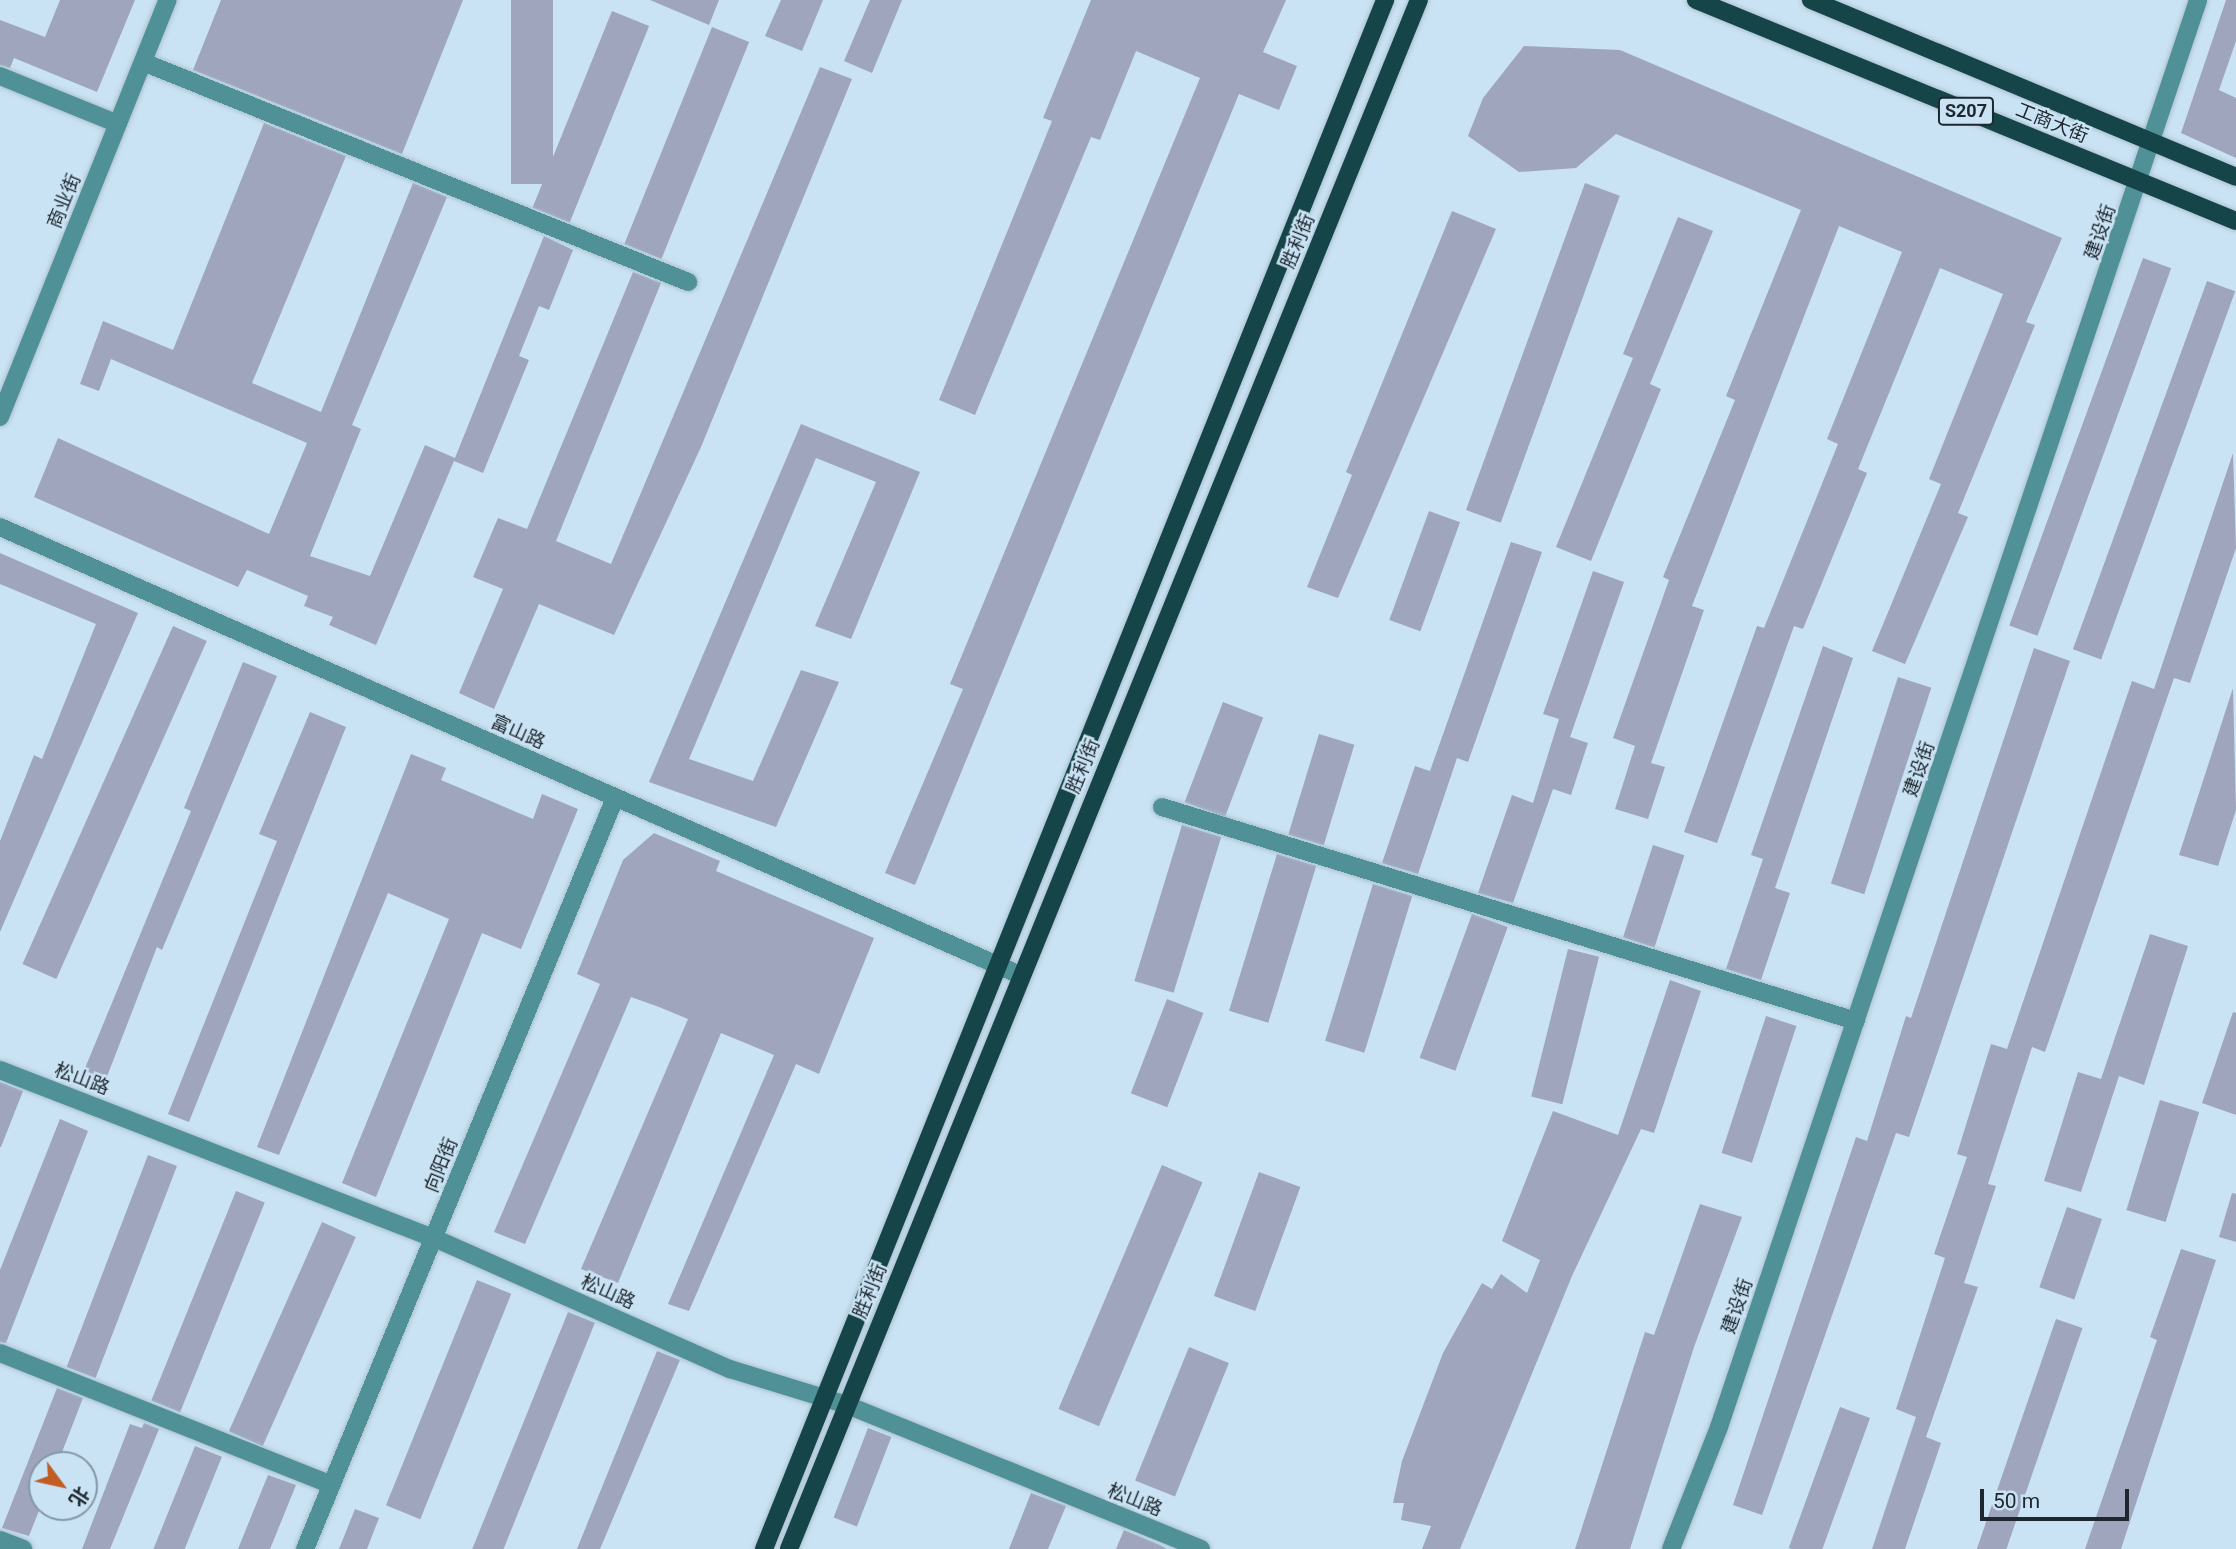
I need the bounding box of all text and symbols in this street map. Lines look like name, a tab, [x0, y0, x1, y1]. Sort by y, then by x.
road number: S207	[1936, 96, 1996, 126]
street label: 工商大街	[2012, 98, 2092, 148]
street label: 商业街	[43, 170, 85, 232]
street label: 建设街	[2080, 201, 2120, 263]
street label: 胜利街	[1277, 210, 1319, 272]
street label: 富山路	[487, 710, 549, 754]
street label: 胜利街	[1062, 735, 1104, 797]
street label: 建设街	[1899, 738, 1939, 800]
street label: 松山路	[51, 1058, 113, 1100]
street label: 向阳街	[420, 1134, 462, 1196]
street label: 胜利街	[849, 1260, 891, 1322]
street label: 松山路	[577, 1270, 639, 1314]
street label: 建设街	[1717, 1275, 1757, 1337]
north arrow	[28, 1451, 98, 1521]
scale bar	[1984, 1476, 2133, 1520]
street label: 松山路	[1104, 1479, 1166, 1521]
text: 北	[65, 1482, 94, 1511]
text: 50 m	[1993, 1489, 2040, 1513]

